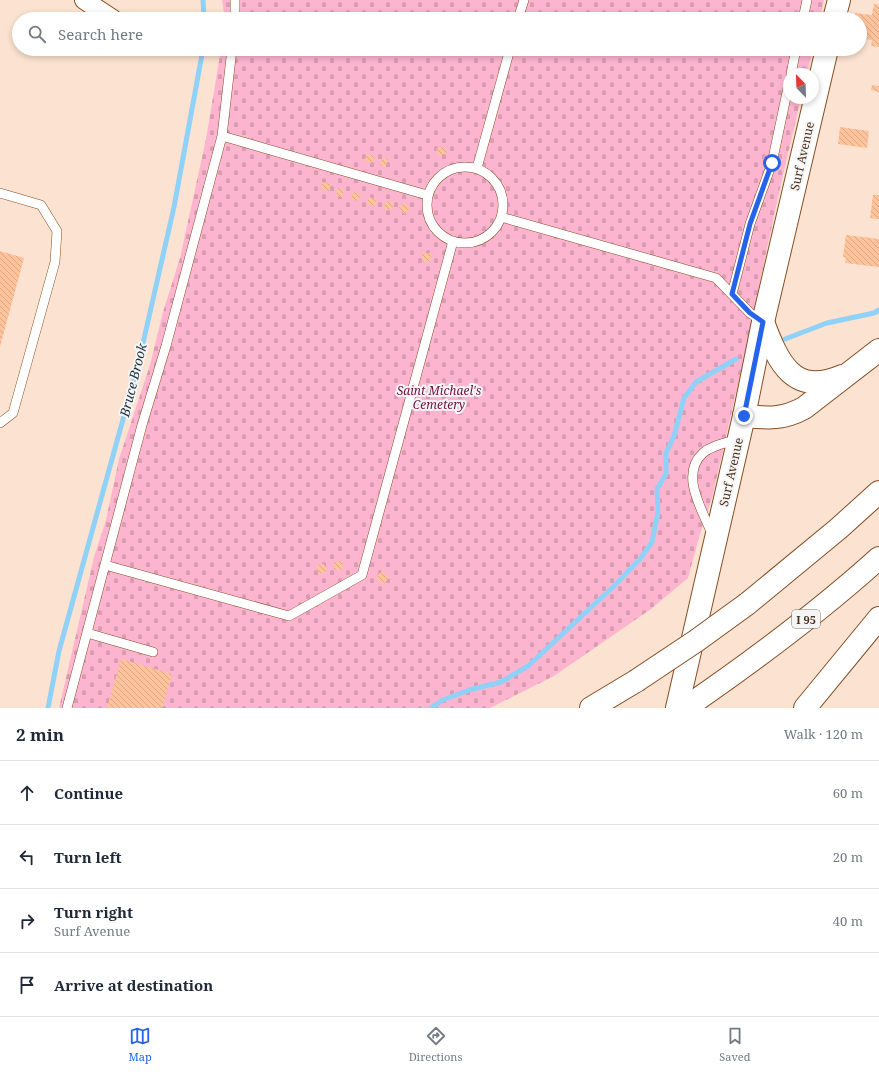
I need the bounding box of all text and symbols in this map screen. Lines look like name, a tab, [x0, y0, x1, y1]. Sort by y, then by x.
search box	[12, 12, 867, 56]
icon: search	[26, 23, 48, 45]
text: Search here	[58, 24, 143, 44]
north arrow	[783, 68, 819, 104]
street label: Surf Avenue	[786, 120, 818, 192]
route start	[763, 154, 781, 172]
water label: Bruce Brook	[115, 341, 151, 420]
park label: Saint Michael's Cemetery	[397, 382, 482, 413]
route end	[735, 407, 753, 425]
street label: Surf Avenue	[715, 436, 747, 508]
road number: I 95	[792, 610, 820, 628]
text: 2 min	[16, 723, 64, 746]
text: Walk · 120 m	[784, 725, 863, 743]
icon: ahead	[16, 782, 38, 804]
text: Continue	[54, 783, 123, 803]
text: 60 m	[833, 784, 863, 802]
icon: left	[16, 846, 38, 868]
text: Turn left	[54, 847, 122, 867]
text: 20 m	[833, 848, 863, 866]
text: Turn right	[54, 902, 133, 922]
icon: right	[16, 910, 38, 932]
text: 40 m	[833, 912, 863, 930]
text: Surf Avenue	[54, 922, 130, 940]
icon: arrive	[16, 974, 38, 996]
text: Arrive at destination	[54, 975, 213, 995]
tab: Map	[128, 1025, 152, 1064]
tab: Directions	[409, 1025, 462, 1064]
tab: Saved	[719, 1025, 751, 1064]

